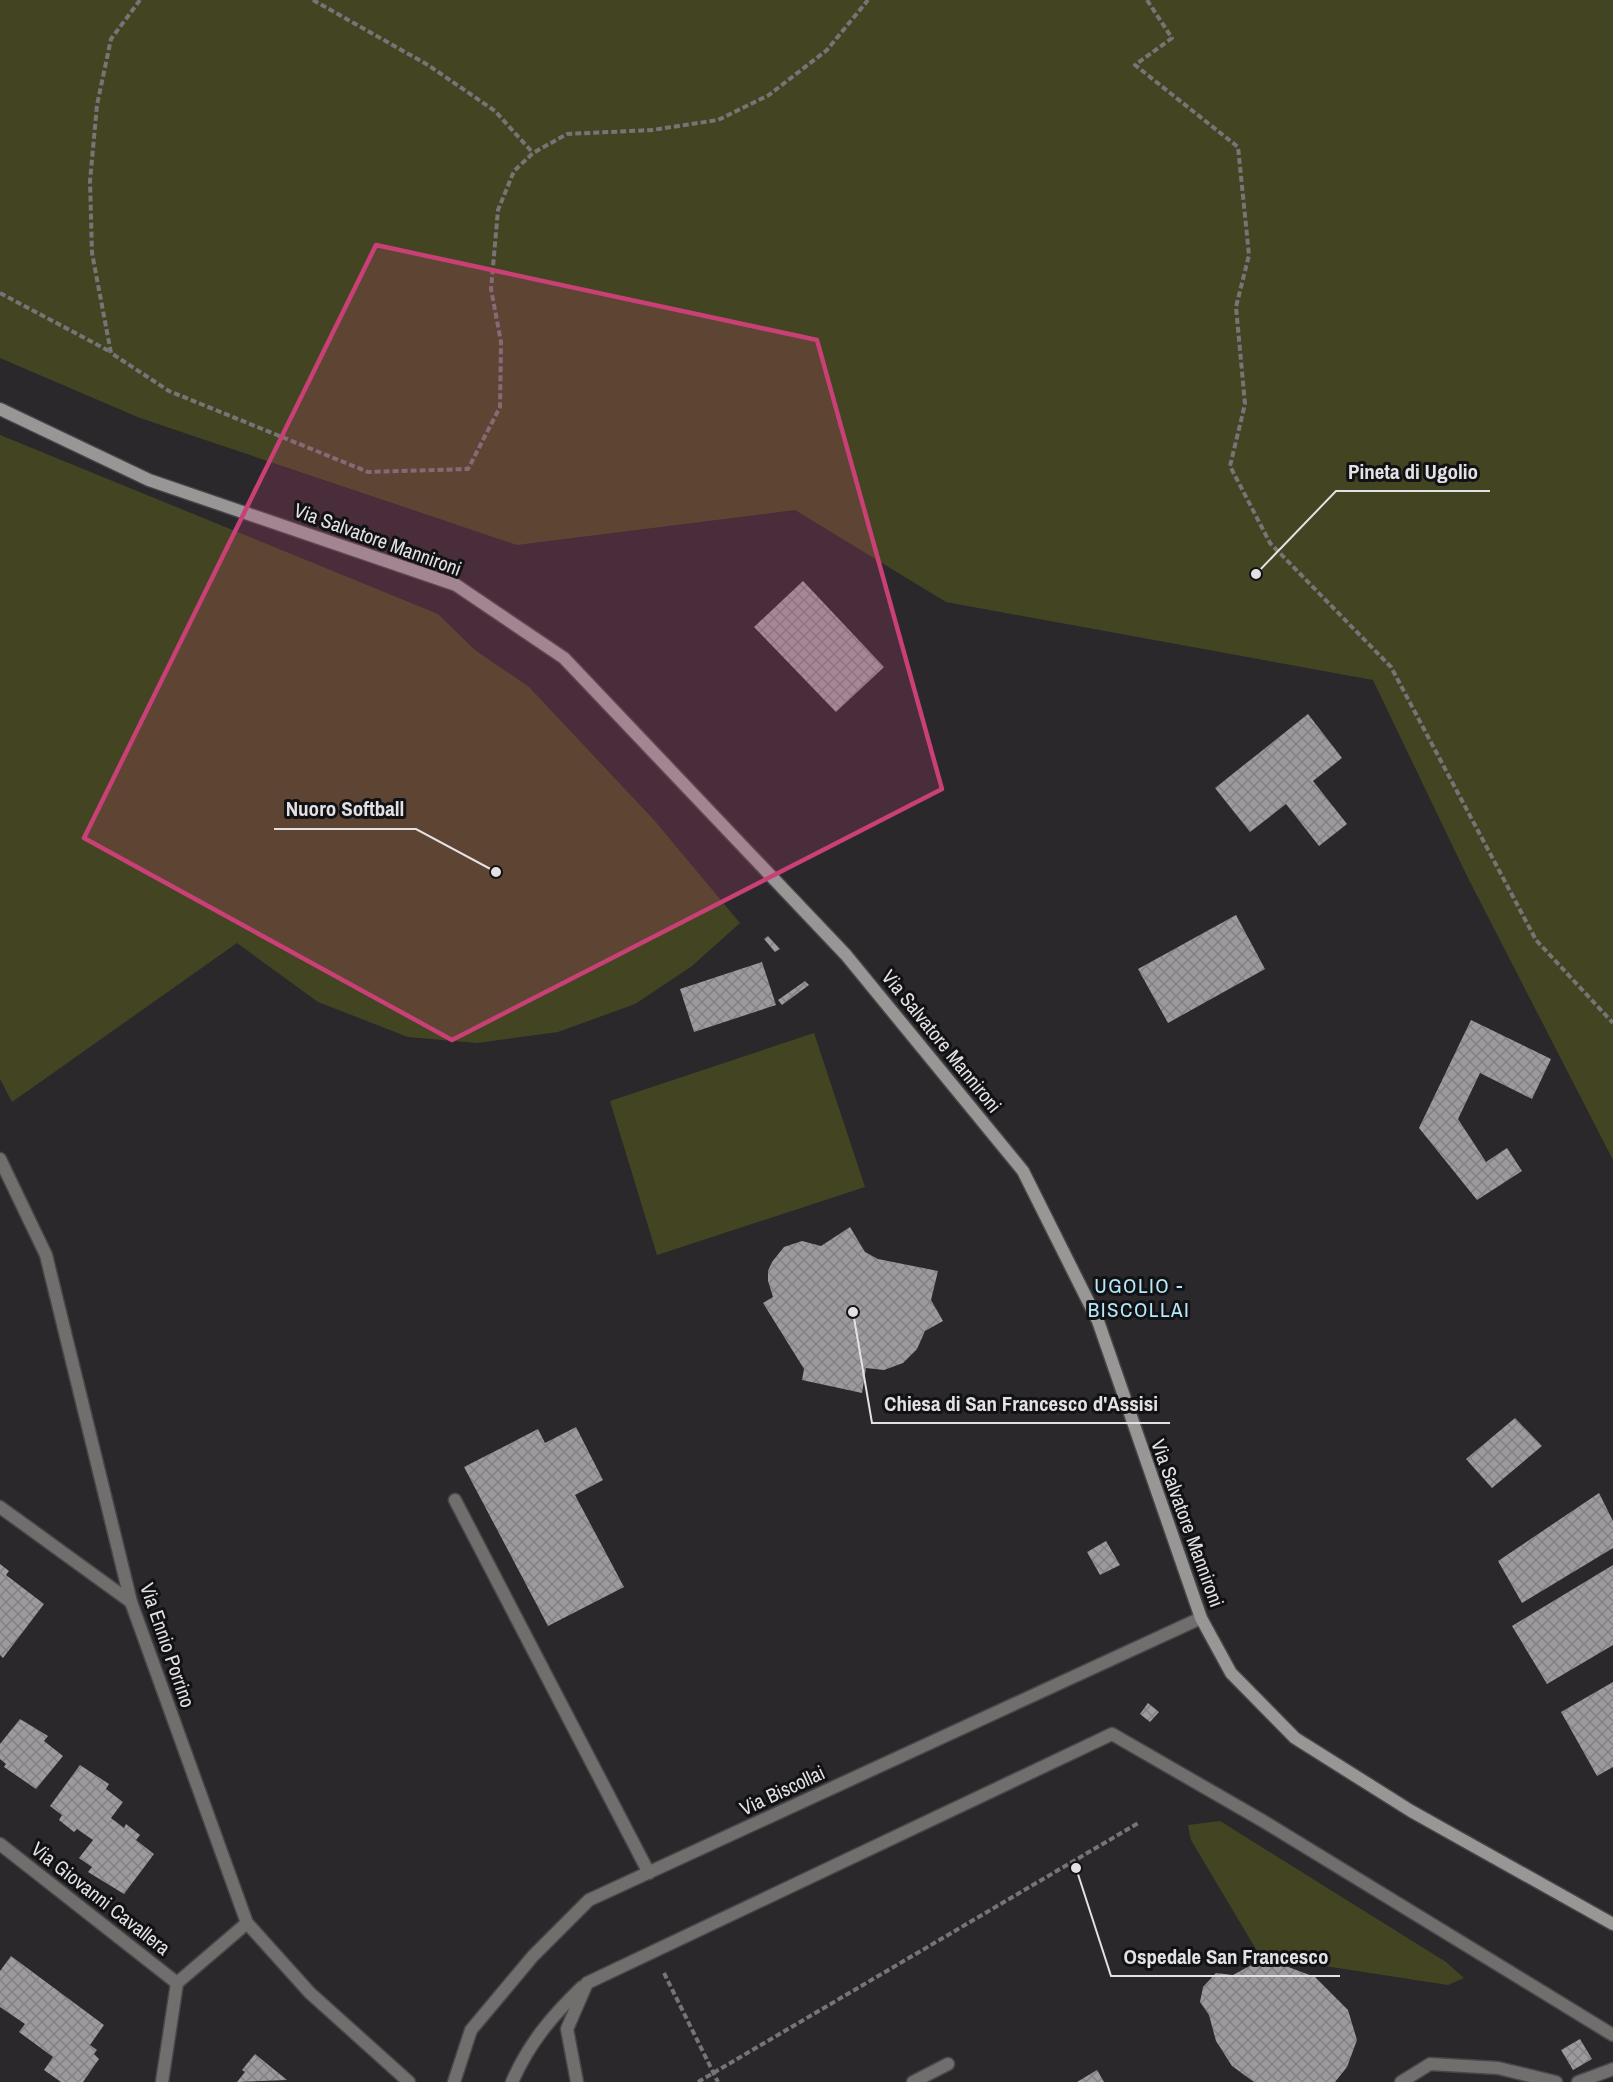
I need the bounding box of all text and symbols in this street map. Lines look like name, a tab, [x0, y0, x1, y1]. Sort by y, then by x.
callout: Pineta di Ugolio	[1336, 452, 1490, 491]
text: Pineta di Ugolio	[1348, 457, 1478, 486]
street label: Via Salvatore Mannironi	[290, 496, 466, 582]
callout: Nuoro Softball	[274, 790, 416, 829]
text: Nuoro Softball	[286, 794, 404, 823]
street label: Via Salvatore Mannironi	[876, 964, 1008, 1118]
district label: UGOLIO - BISCOLLAI	[1088, 1271, 1190, 1324]
callout: Chiesa di San Francesco d'Assisi	[872, 1384, 1170, 1423]
text: Chiesa di San Francesco d'Assisi	[884, 1389, 1158, 1418]
street label: Via Salvatore Mannironi	[1145, 1435, 1231, 1611]
street label: Via Ennio Porrino	[134, 1579, 202, 1711]
street label: Via Biscollai	[735, 1759, 829, 1821]
street label: Via Giovanni Cavallera	[26, 1835, 176, 1961]
callout: Ospedale San Francesco	[1111, 1937, 1340, 1976]
text: Ospedale San Francesco	[1124, 1942, 1328, 1971]

